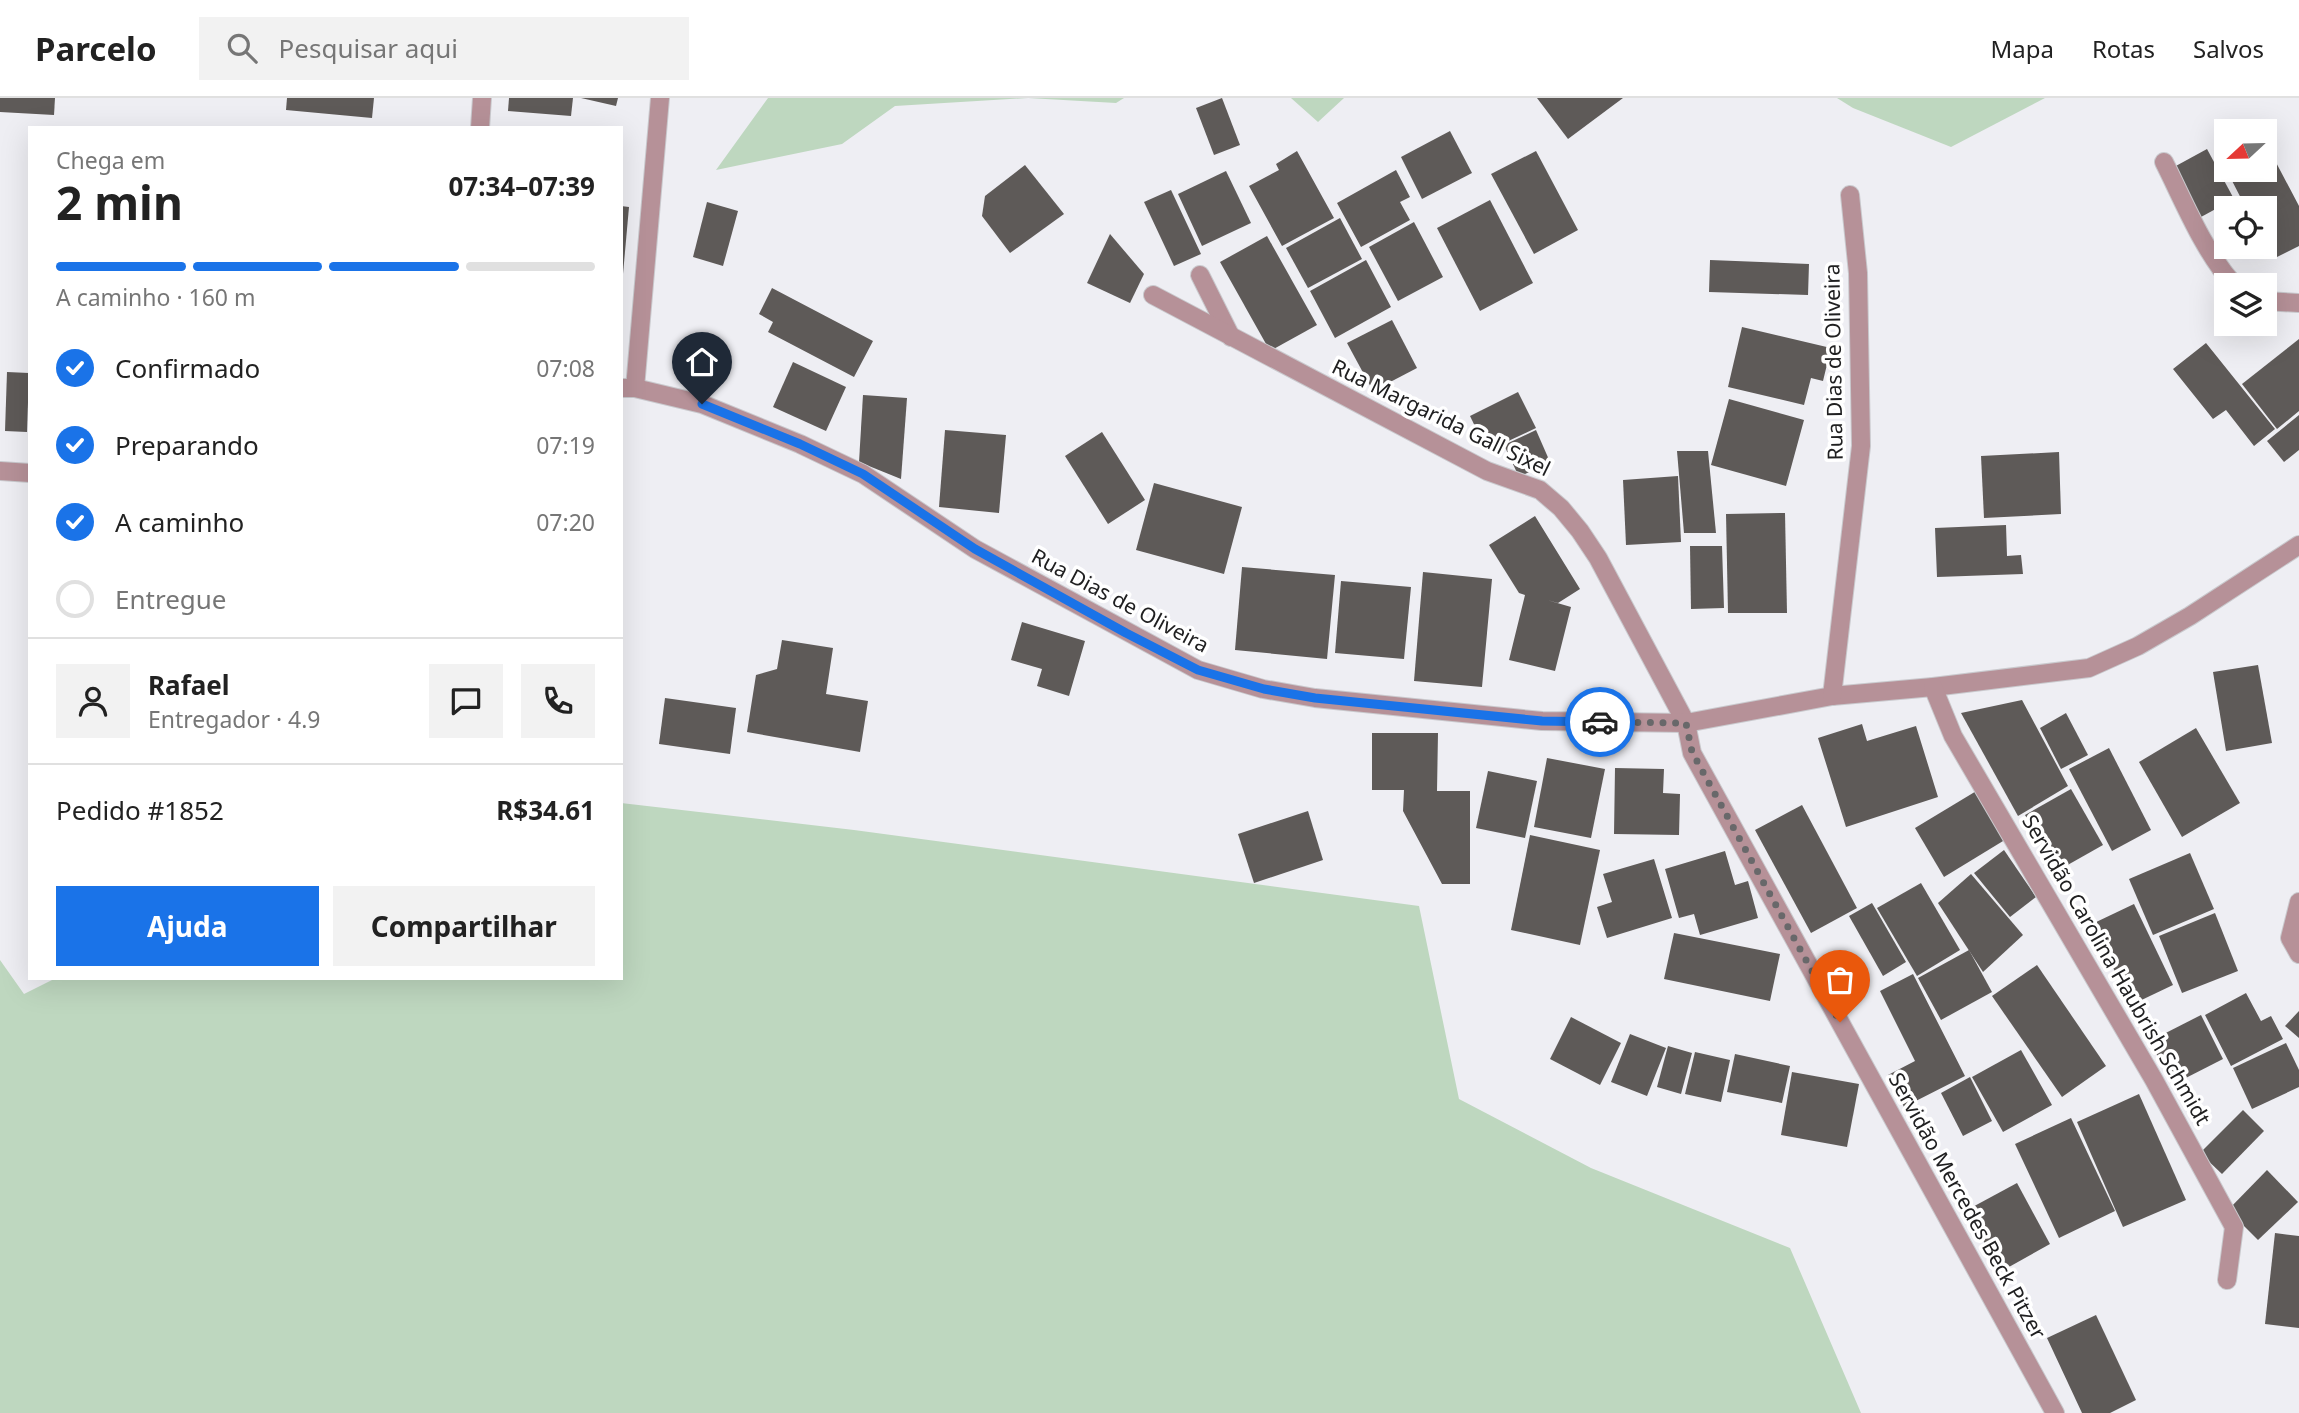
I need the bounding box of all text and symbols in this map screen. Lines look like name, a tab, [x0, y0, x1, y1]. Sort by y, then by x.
search box	[199, 17, 689, 80]
text: Parcelo	[35, 26, 157, 71]
icon: search	[223, 29, 261, 67]
text: Pesquisar aqui	[279, 30, 458, 66]
text: Mapa	[1990, 32, 2054, 65]
text: Rotas	[2092, 32, 2155, 65]
text: Salvos	[2193, 32, 2264, 65]
north arrow	[2214, 119, 2277, 182]
map controls	[2214, 119, 2277, 336]
text: Chega em	[56, 144, 165, 176]
text: 07:34–07:39	[448, 168, 595, 204]
text: 2 min	[56, 171, 183, 233]
button: locate	[2214, 196, 2277, 259]
street label: Rua Dias de Oliveira	[1817, 263, 1849, 461]
button: layers	[2214, 273, 2277, 336]
text: A caminho · 160 m	[56, 281, 255, 313]
pin	[672, 332, 732, 404]
icon: home	[683, 343, 721, 381]
icon: check	[56, 349, 94, 387]
text: Confirmado	[115, 350, 260, 386]
text: 07:08	[536, 352, 595, 384]
street label: Rua Margarida Gall Sixel	[1328, 352, 1555, 482]
icon: check	[56, 426, 94, 464]
text: Preparando	[115, 427, 259, 463]
text: 07:19	[536, 429, 595, 461]
icon: check	[56, 503, 94, 541]
text: A caminho	[115, 504, 244, 540]
text: 07:20	[536, 506, 595, 538]
street label: Rua Dias de Oliveira	[1027, 542, 1214, 659]
text: Entregue	[115, 581, 227, 617]
button: person	[56, 664, 130, 738]
button: chat	[429, 664, 503, 738]
button: phone	[521, 664, 595, 738]
text: Rafael	[148, 667, 230, 703]
courier	[1565, 687, 1635, 757]
text: Entregador · 4.9	[148, 703, 321, 735]
icon: car	[1581, 703, 1619, 741]
text: Pedido #1852	[56, 792, 224, 828]
text: R$34.61	[496, 792, 595, 828]
street label: Servidão Carolina Haubrish Schmidt	[2016, 809, 2218, 1130]
button: Ajuda	[56, 886, 319, 966]
button: Compartilhar	[333, 886, 595, 966]
pin	[1810, 950, 1870, 1022]
icon: bag	[1821, 961, 1859, 999]
street label: Servidão Mercedes Beck Pitzer	[1883, 1067, 2053, 1344]

